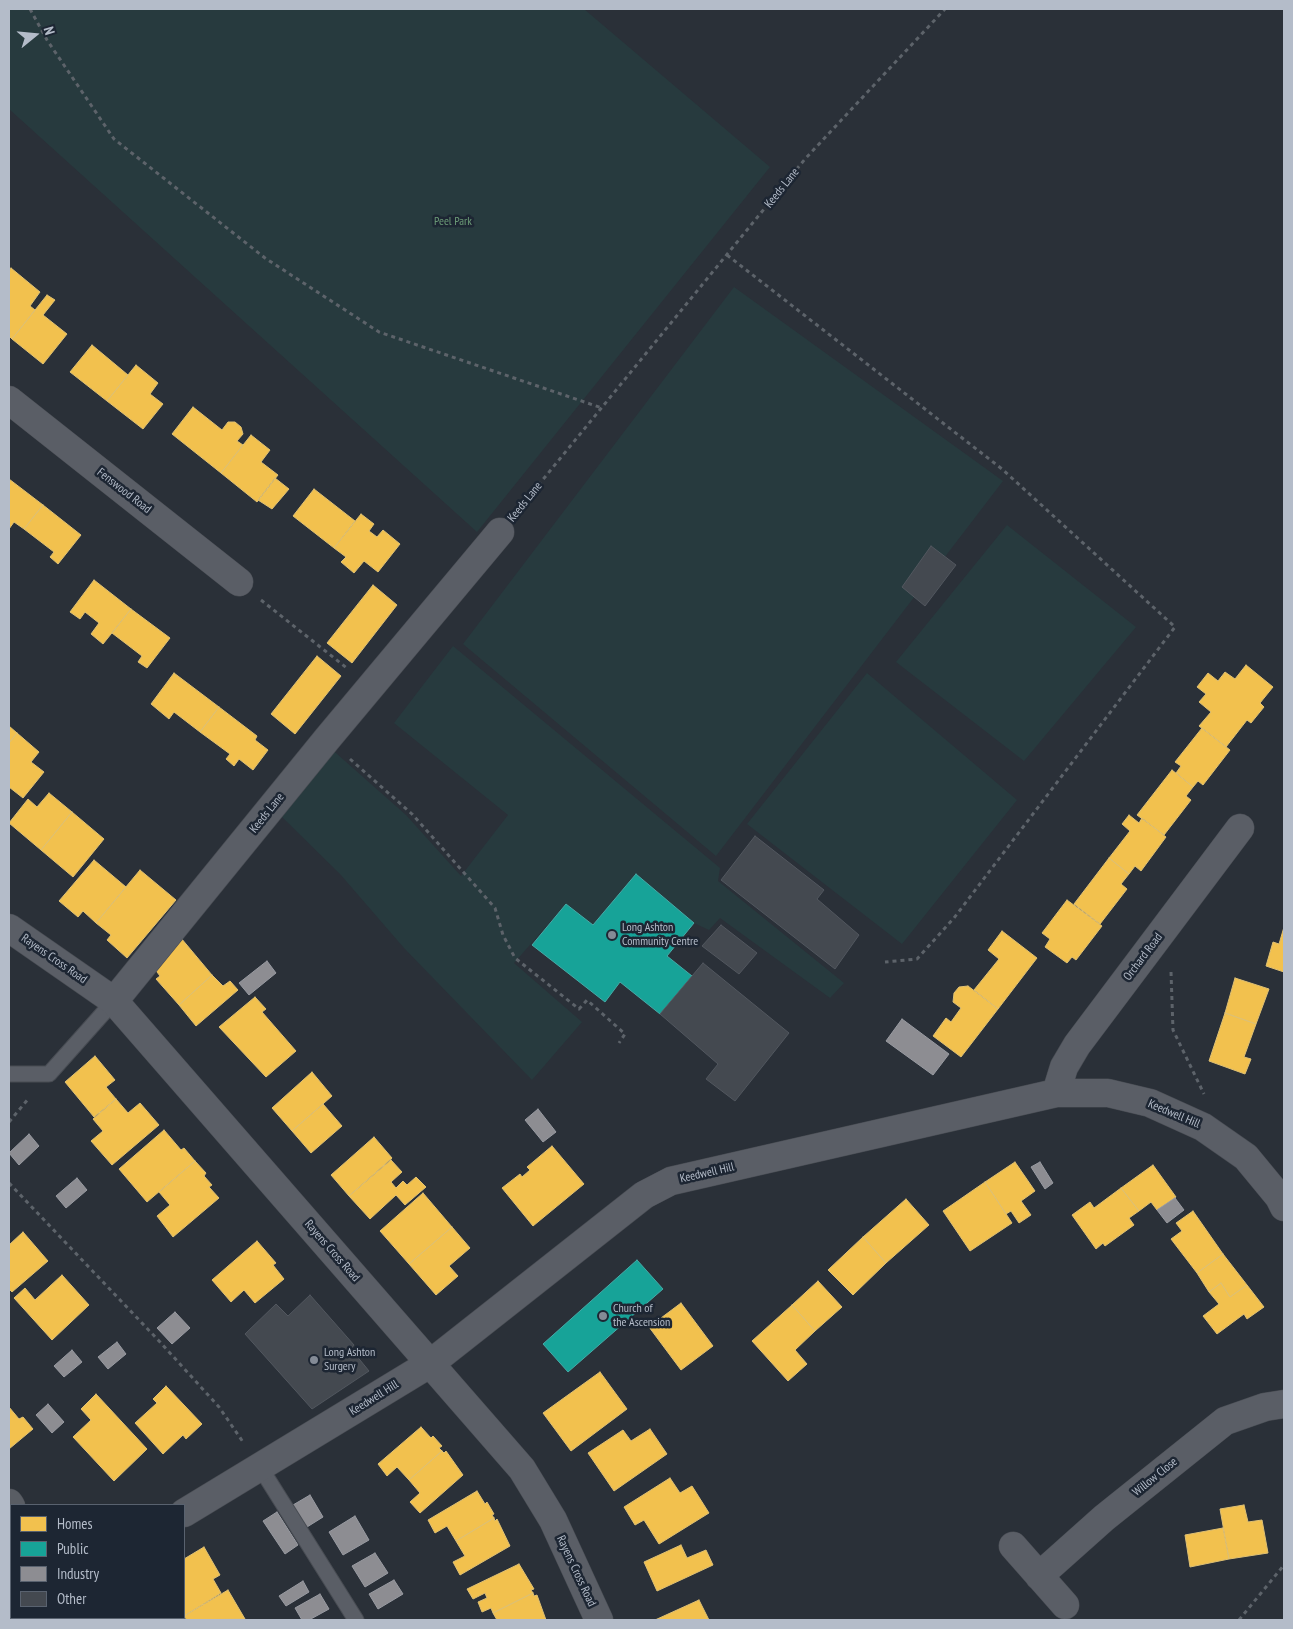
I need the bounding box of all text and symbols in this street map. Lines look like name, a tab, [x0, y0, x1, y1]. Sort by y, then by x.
north arrow	[10, 10, 60, 60]
text: N	[40, 24, 59, 37]
street label: Keeds Lane	[762, 165, 802, 211]
park label: Peel Park	[434, 215, 472, 229]
street label: Fenswood Road	[94, 465, 154, 517]
street label: Keeds Lane	[505, 479, 545, 525]
street label: Keeds Lane	[247, 790, 287, 836]
place label: Long Ashton Community Centre	[622, 921, 698, 949]
marker: Long Ashton Community Centre	[606, 929, 618, 941]
street label: Orchard Road	[1120, 930, 1166, 984]
street label: Rayens Cross Road	[18, 931, 90, 987]
street label: Keedwell Hill	[1146, 1097, 1202, 1131]
street label: Keedwell Hill	[679, 1160, 735, 1186]
street label: Rayens Cross Road	[301, 1217, 363, 1285]
place label: Church of the Ascension	[613, 1302, 670, 1330]
marker: Church of the Ascension	[597, 1310, 609, 1322]
place label: Long Ashton Surgery	[324, 1346, 375, 1374]
marker: Long Ashton Surgery	[308, 1354, 320, 1366]
street label: Keedwell Hill	[347, 1377, 401, 1419]
street label: Willow Close	[1130, 1455, 1180, 1499]
legend	[10, 1504, 185, 1619]
text: Homes	[57, 1514, 93, 1533]
street label: Rayens Cross Road	[553, 1533, 599, 1609]
text: Public	[57, 1539, 88, 1558]
text: Industry	[57, 1564, 99, 1583]
text: Other	[57, 1589, 86, 1608]

